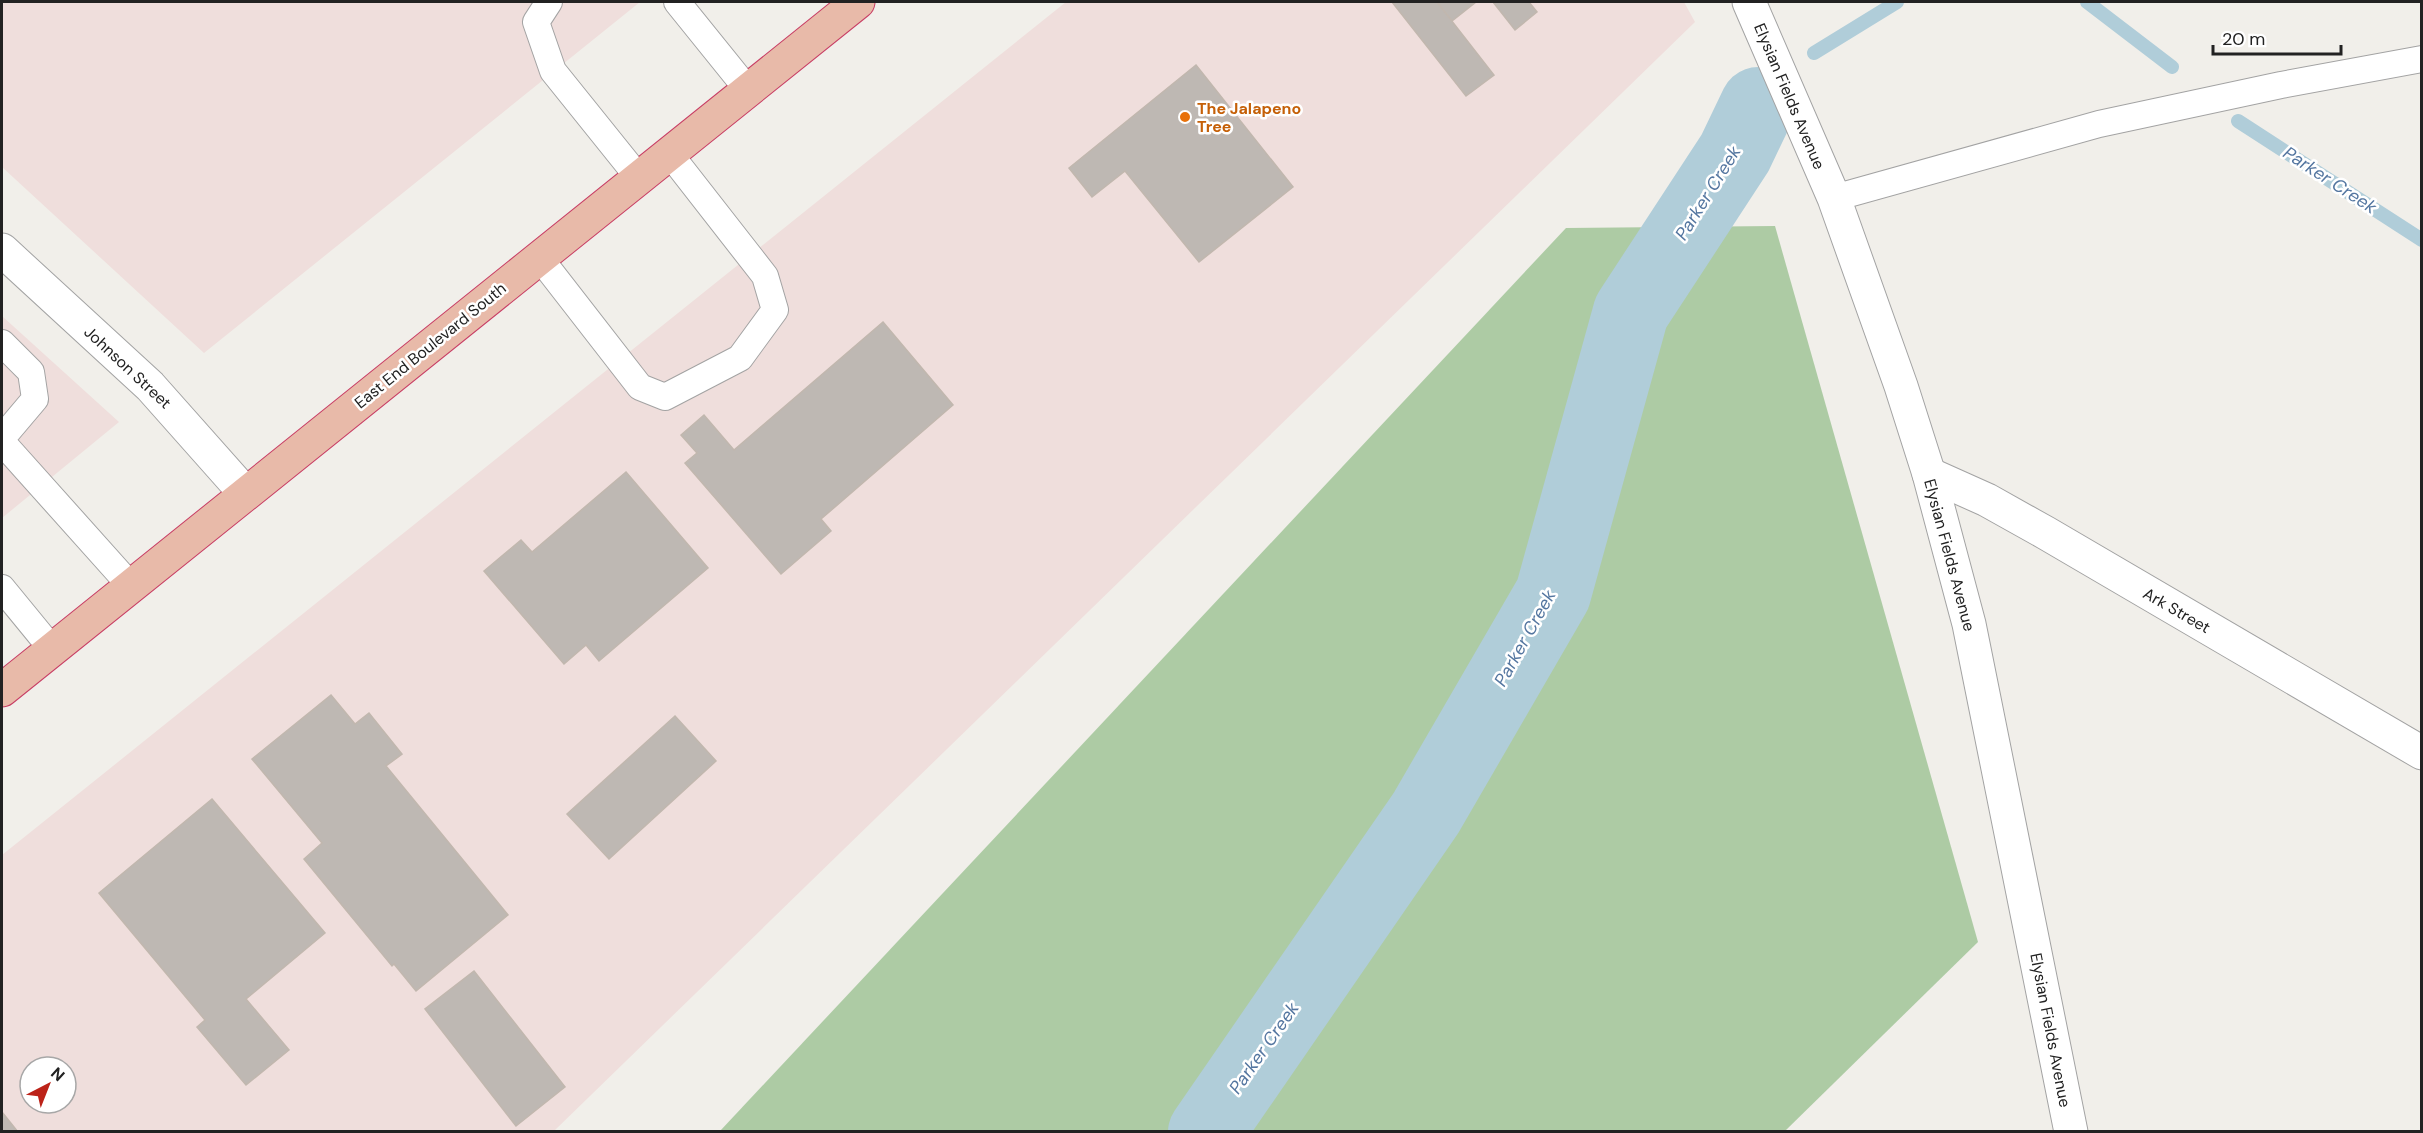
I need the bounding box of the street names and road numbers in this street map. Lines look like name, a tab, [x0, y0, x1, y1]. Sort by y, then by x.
street label: Elysian Fields Avenue	[1749, 20, 1830, 172]
street label: East End Boulevard South	[350, 278, 510, 413]
street label: Johnson Street	[79, 321, 176, 413]
street label: Elysian Fields Avenue	[1919, 477, 1980, 634]
street label: Ark Street	[2139, 583, 2214, 638]
street label: Elysian Fields Avenue	[2025, 951, 2076, 1109]

